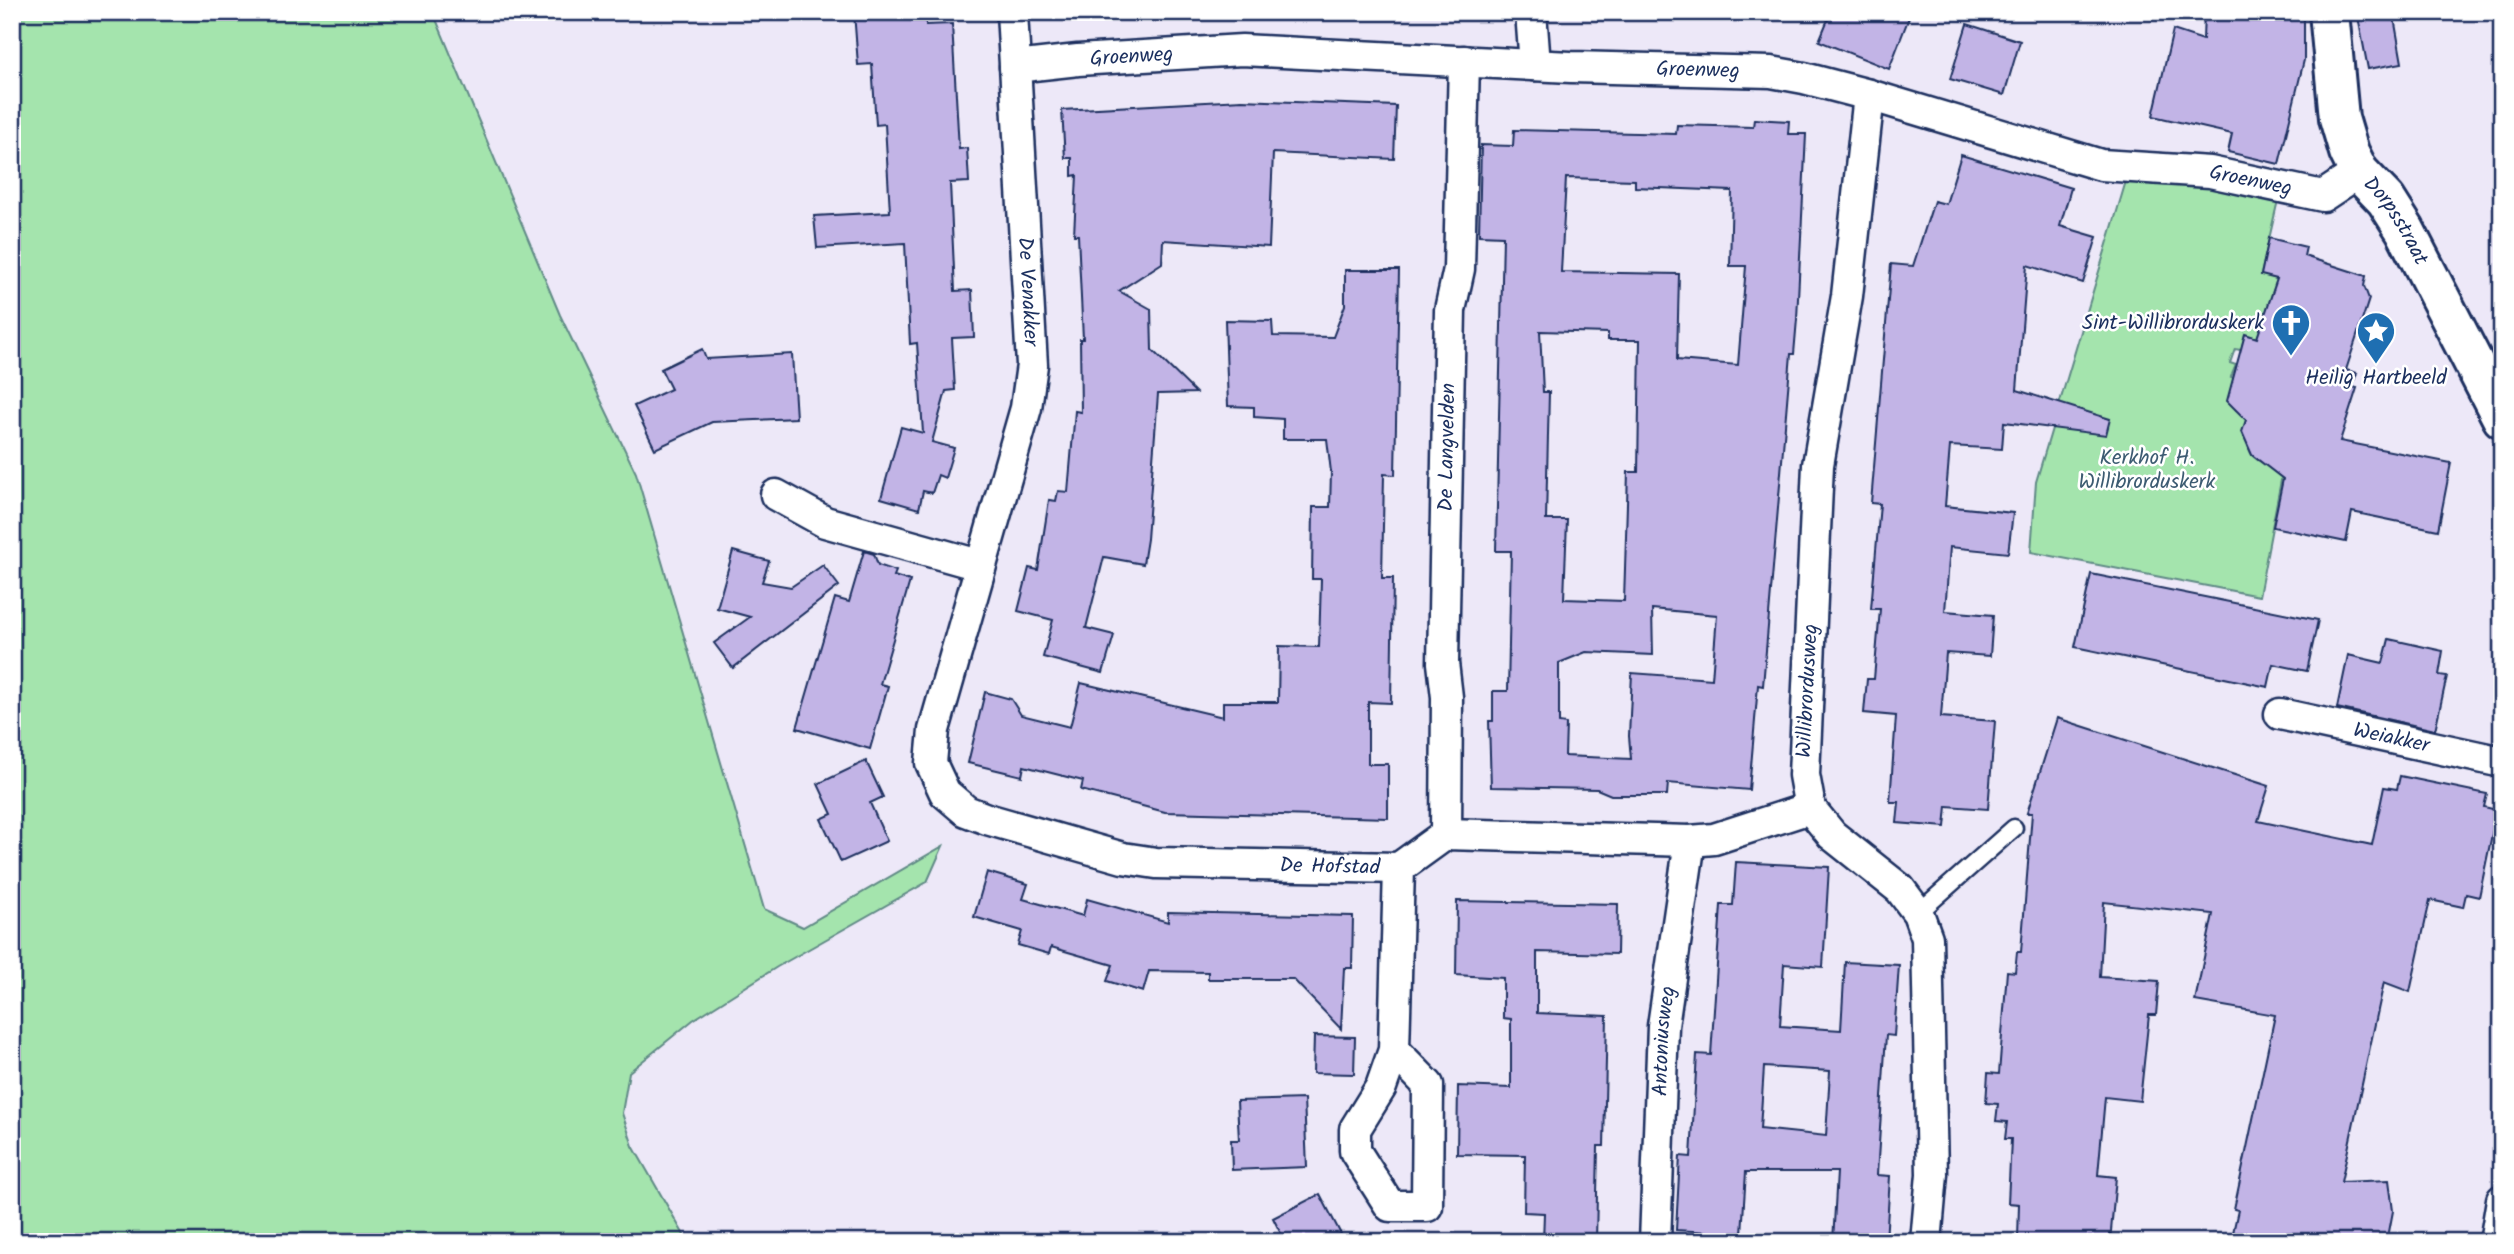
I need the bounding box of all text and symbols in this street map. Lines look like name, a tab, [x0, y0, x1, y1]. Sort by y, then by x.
street label: Groenweg	[1089, 38, 1174, 76]
street label: Groenweg	[1656, 53, 1740, 88]
street label: Groenweg	[2206, 156, 2295, 205]
street label: Dorpsstraat	[2355, 169, 2437, 272]
street label: De Venakker	[1008, 236, 1047, 348]
church icon: Sint-Willibrorduskerk	[2270, 302, 2312, 357]
place label: Sint-Willibrorduskerk	[2082, 307, 2264, 340]
place icon: Heilig Hartbeeld	[2355, 310, 2397, 365]
place label: Heilig Hartbeeld	[2305, 362, 2447, 395]
street label: De Langvelden	[1430, 383, 1465, 512]
park label: Kerkhof H. Willibrorduskerk	[2079, 442, 2216, 499]
street label: Willibrordusweg	[1788, 623, 1828, 759]
street label: Weiakker	[2350, 714, 2434, 763]
street label: De Hofstad	[1279, 849, 1381, 884]
street label: Antoniusweg	[1644, 984, 1685, 1097]

